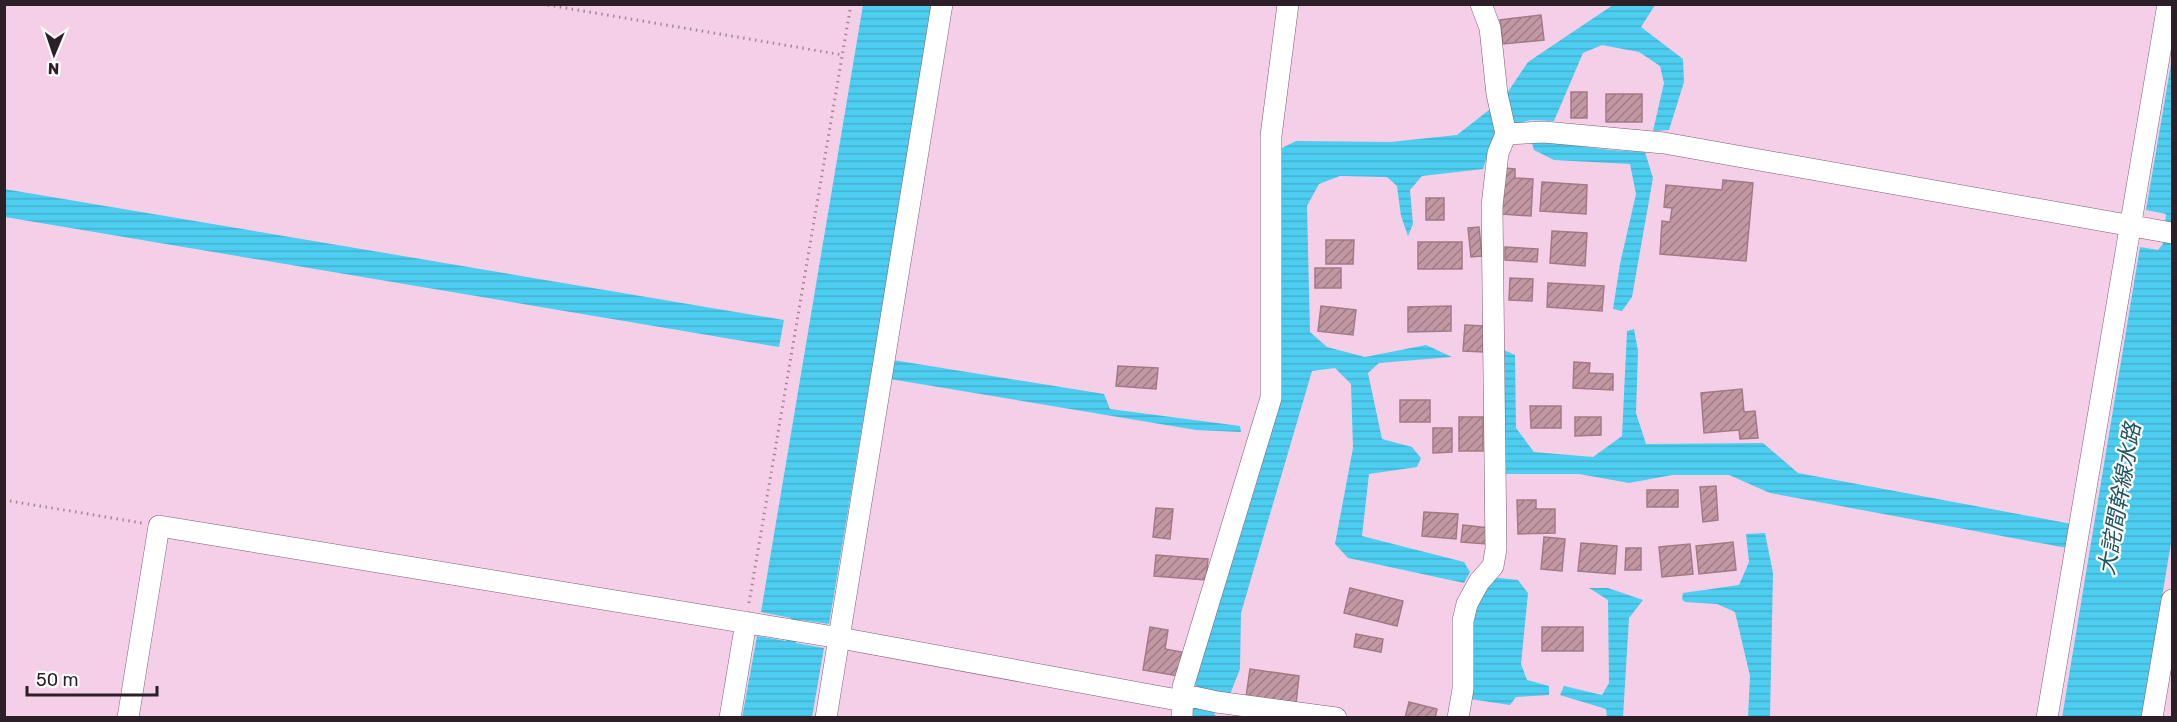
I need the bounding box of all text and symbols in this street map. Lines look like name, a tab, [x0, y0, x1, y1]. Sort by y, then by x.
north arrow	[24, 24, 84, 84]
text: N	[47, 59, 60, 78]
water label: 大詫間幹線水路	[2093, 419, 2147, 577]
scale bar	[27, 659, 158, 697]
text: 50 m	[36, 669, 79, 691]

